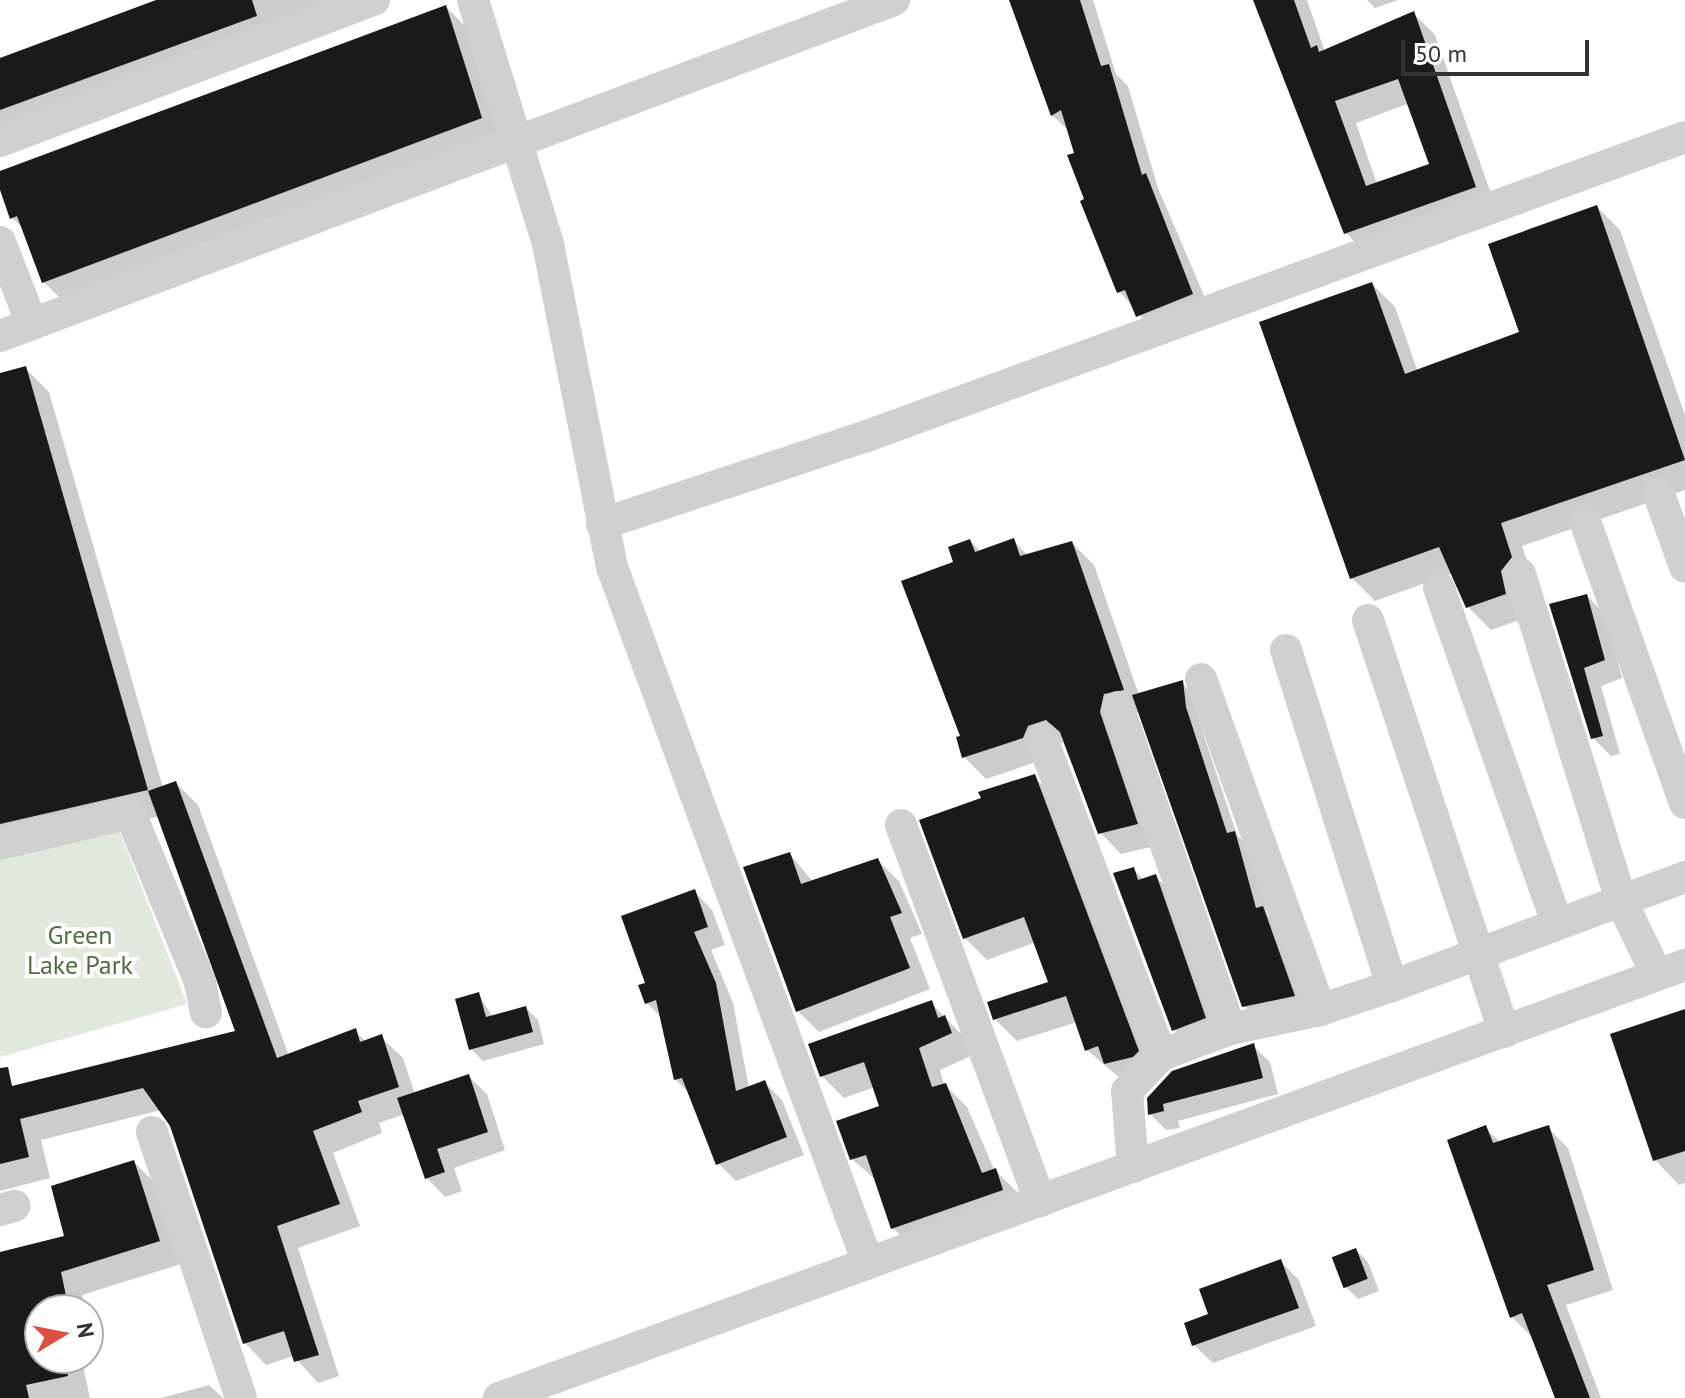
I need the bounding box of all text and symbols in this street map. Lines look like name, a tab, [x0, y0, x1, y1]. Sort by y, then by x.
scale bar	[1405, 24, 1593, 74]
text: 50 m	[1415, 38, 1467, 69]
park label: Green Lake Park	[27, 919, 133, 980]
north arrow	[24, 1294, 104, 1374]
text: N	[71, 1321, 101, 1340]

